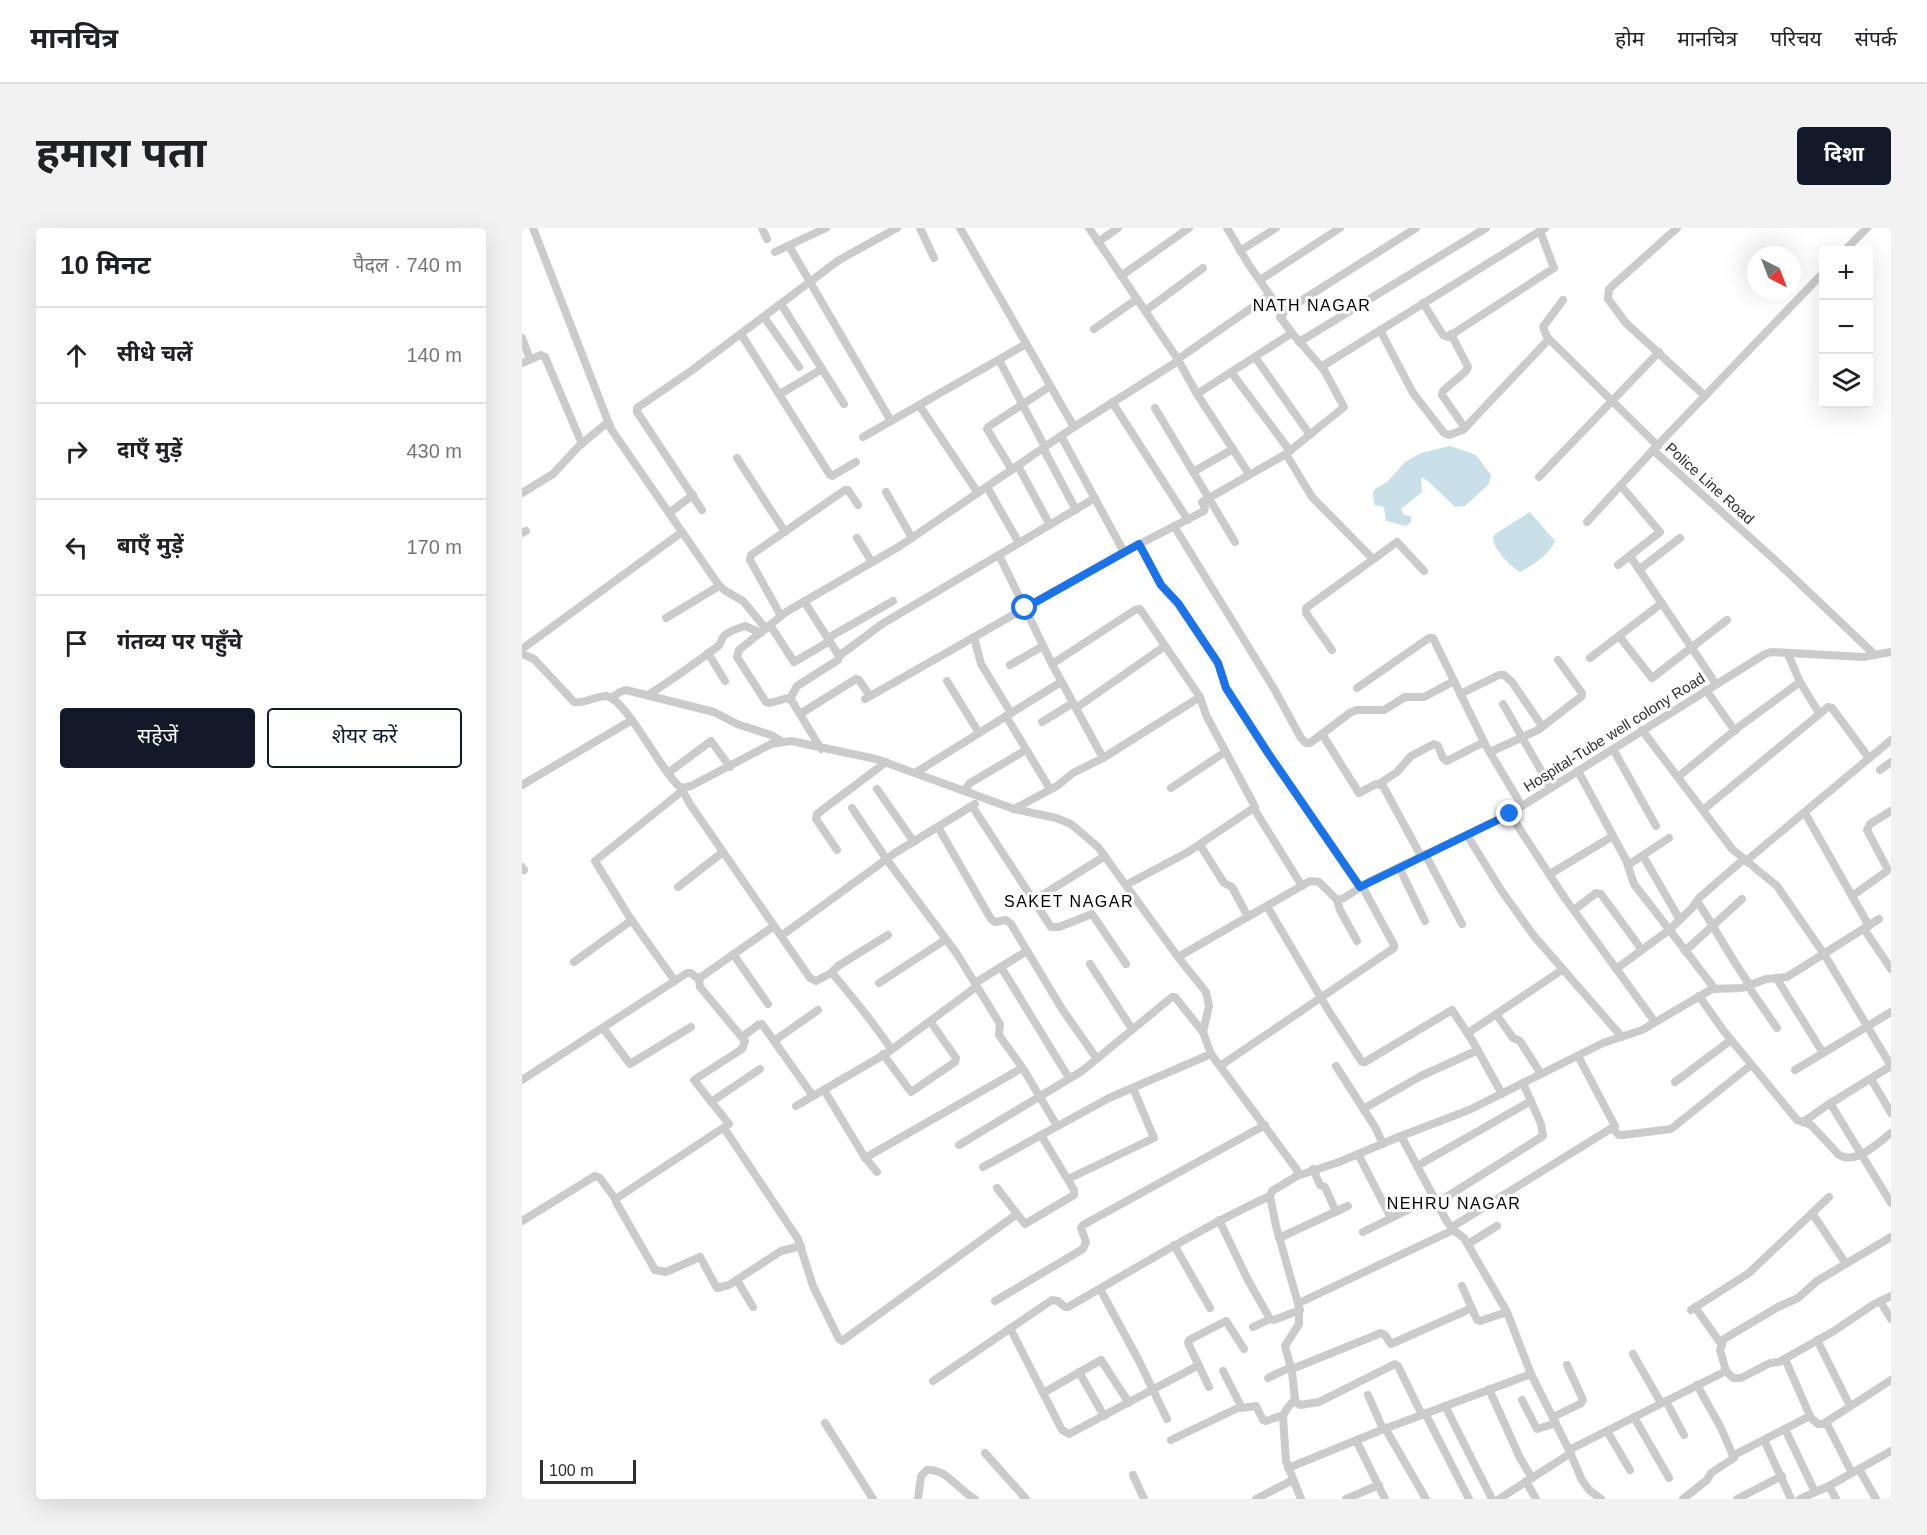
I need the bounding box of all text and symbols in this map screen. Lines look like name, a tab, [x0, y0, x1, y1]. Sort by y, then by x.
text: मानचित्र	[30, 23, 118, 54]
text: होम	[1615, 27, 1644, 50]
text: मानचित्र	[1677, 27, 1737, 50]
text: परिचय	[1770, 27, 1822, 50]
text: संपर्क	[1855, 27, 1897, 50]
button: दिशा	[1797, 127, 1891, 185]
text: हमारा पता	[36, 129, 206, 176]
north arrow	[1747, 246, 1801, 300]
map controls	[1819, 246, 1873, 408]
button: +	[1819, 246, 1873, 300]
text: 10 मिनट	[60, 250, 151, 280]
text: पैदल · 740 m	[353, 254, 462, 276]
district label: NATH NAGAR	[1253, 297, 1371, 314]
button: −	[1819, 300, 1873, 354]
icon: ahead	[60, 339, 93, 372]
text: सीधे चलें	[117, 341, 192, 366]
text: 140 m	[406, 344, 462, 366]
button: layers	[1819, 354, 1873, 408]
icon: right	[60, 435, 93, 468]
text: दाएँ मुड़ें	[117, 437, 182, 462]
street label: Police Line Road	[1662, 439, 1758, 527]
text: 430 m	[406, 440, 462, 462]
icon: left	[60, 531, 93, 564]
text: बाएँ मुड़ें	[117, 533, 183, 558]
text: 170 m	[406, 536, 462, 558]
route start	[1011, 594, 1037, 620]
icon: arrive	[60, 627, 93, 660]
text: गंतव्य पर पहुँचे	[117, 629, 242, 654]
street label: Hospital-Tube well colony Road	[1520, 669, 1708, 795]
button: सहेजें	[60, 708, 255, 768]
button: शेयर करें	[267, 708, 462, 768]
route end	[1496, 800, 1522, 826]
district label: SAKET NAGAR	[1004, 893, 1134, 910]
district label: NEHRU NAGAR	[1387, 1195, 1521, 1212]
scale bar	[540, 1457, 636, 1484]
text: 100 m	[549, 1462, 593, 1479]

